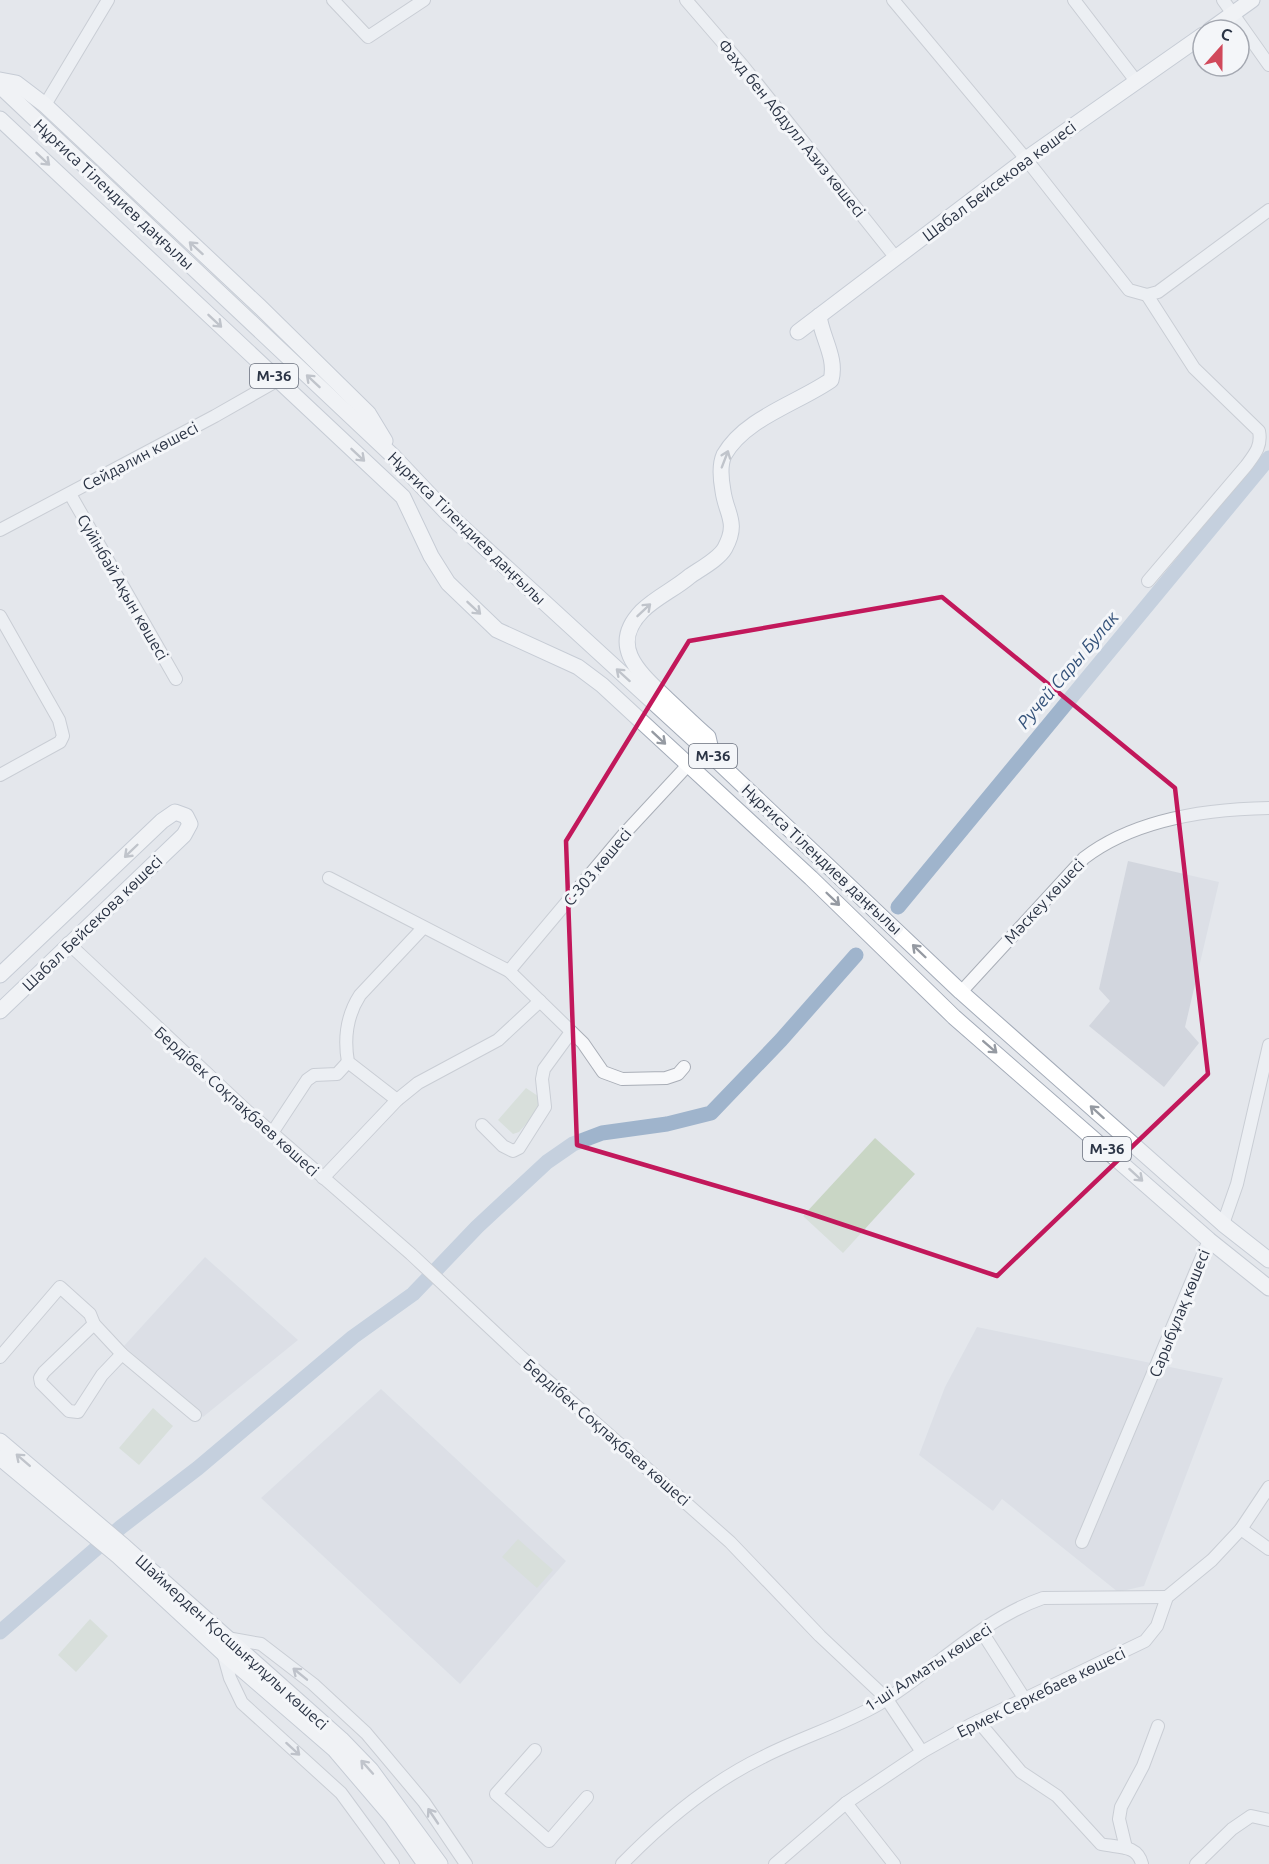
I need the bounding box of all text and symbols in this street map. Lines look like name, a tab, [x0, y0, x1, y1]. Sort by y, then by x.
north arrow	[1191, 18, 1251, 78]
text: С	[1218, 24, 1234, 44]
street label: Фахд бен Абдулл Азиз көшесі	[715, 36, 869, 220]
street label: Нұрғиса Тілендиев даңғылы	[30, 115, 198, 273]
street label: Шабал Бейсекова көшесі	[919, 117, 1079, 245]
one-way arrow	[35, 152, 50, 166]
one-way arrow	[189, 241, 204, 255]
one-way arrow	[208, 314, 223, 328]
road number: M-36	[250, 364, 298, 388]
one-way arrow	[306, 374, 321, 388]
street label: Сейдалин көшесі	[79, 418, 201, 494]
one-way arrow	[350, 448, 365, 462]
street label: Нұрғиса Тілендиев даңғылы	[385, 448, 549, 608]
one-way arrow	[720, 451, 731, 469]
street label: Сүйінбай Ақын көшесі	[74, 511, 172, 663]
one-way arrow	[466, 601, 481, 615]
one-way arrow	[636, 603, 651, 617]
water label: Ручей Сары Булак	[1012, 606, 1122, 732]
one-way arrow	[616, 668, 631, 682]
one-way arrow	[651, 731, 666, 745]
road number: M-36	[689, 744, 737, 768]
street label: Нұрғиса Тілендиев даңғылы	[738, 780, 906, 938]
street label: С-303 көшесі	[559, 825, 635, 909]
one-way arrow	[124, 844, 139, 859]
street label: Шабал Бейсекова көшесі	[18, 851, 166, 995]
street label: Мәскеу көшесі	[1000, 855, 1088, 947]
one-way arrow	[825, 892, 840, 906]
one-way arrow	[911, 944, 926, 959]
street label: Бердібек Соқпақбаев көшесі	[151, 1023, 323, 1179]
one-way arrow	[982, 1040, 997, 1054]
one-way arrow	[1090, 1105, 1105, 1119]
road number: M-36	[1083, 1137, 1131, 1161]
one-way arrow	[1128, 1168, 1143, 1182]
street label: Сарыбұлақ көшесі	[1145, 1246, 1213, 1380]
street label: Бердібек Соқпақбаев көшесі	[520, 1355, 694, 1509]
one-way arrow	[16, 1453, 31, 1467]
street label: Шаймерден Қосшығұлұлы көшесі	[132, 1551, 332, 1733]
street label: 1-ші Алматы көшесі	[861, 1619, 995, 1715]
street label: Ермек Серкебаев көшесі	[954, 1643, 1128, 1741]
one-way arrow	[292, 1667, 308, 1680]
one-way arrow	[285, 1742, 300, 1756]
one-way arrow	[360, 1760, 374, 1775]
one-way arrow	[427, 1808, 439, 1824]

